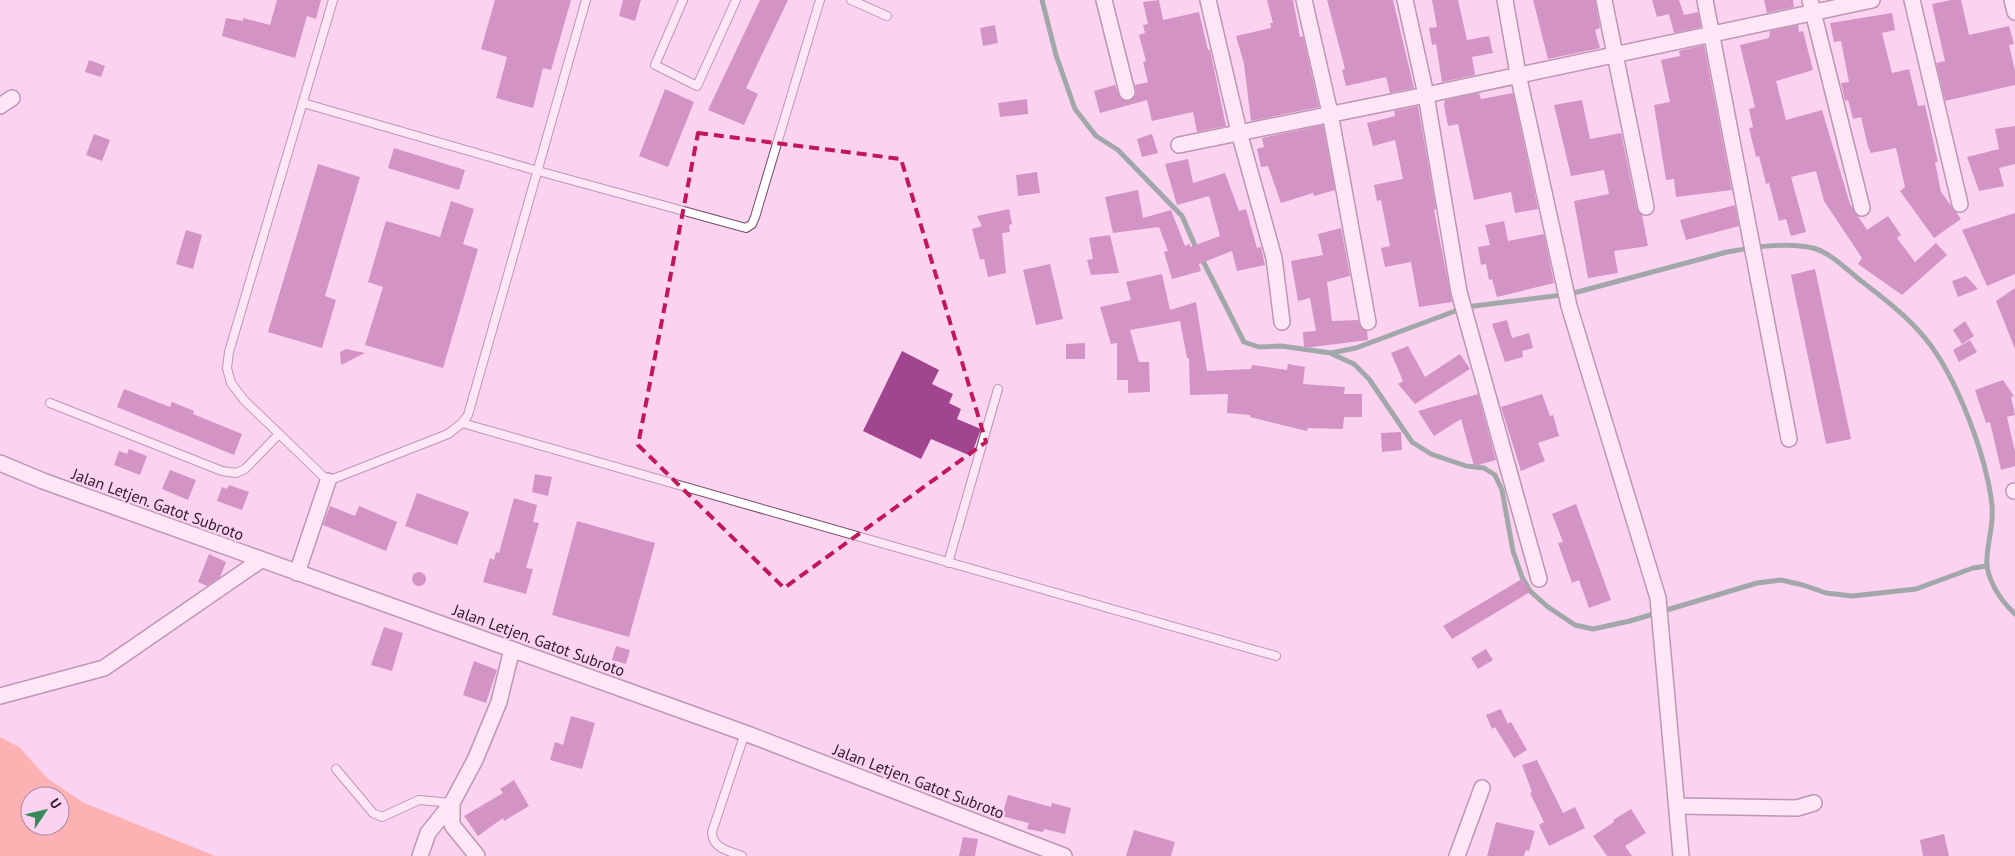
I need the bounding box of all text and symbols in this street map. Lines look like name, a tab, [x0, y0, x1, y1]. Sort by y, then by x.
street label: Jalan Letjen. Gatot Subroto	[68, 463, 247, 544]
street label: Jalan Letjen. Gatot Subroto	[449, 599, 628, 680]
street label: Jalan Letjen. Gatot Subroto	[830, 739, 1007, 823]
north arrow	[20, 786, 70, 836]
text: U	[46, 795, 66, 812]

